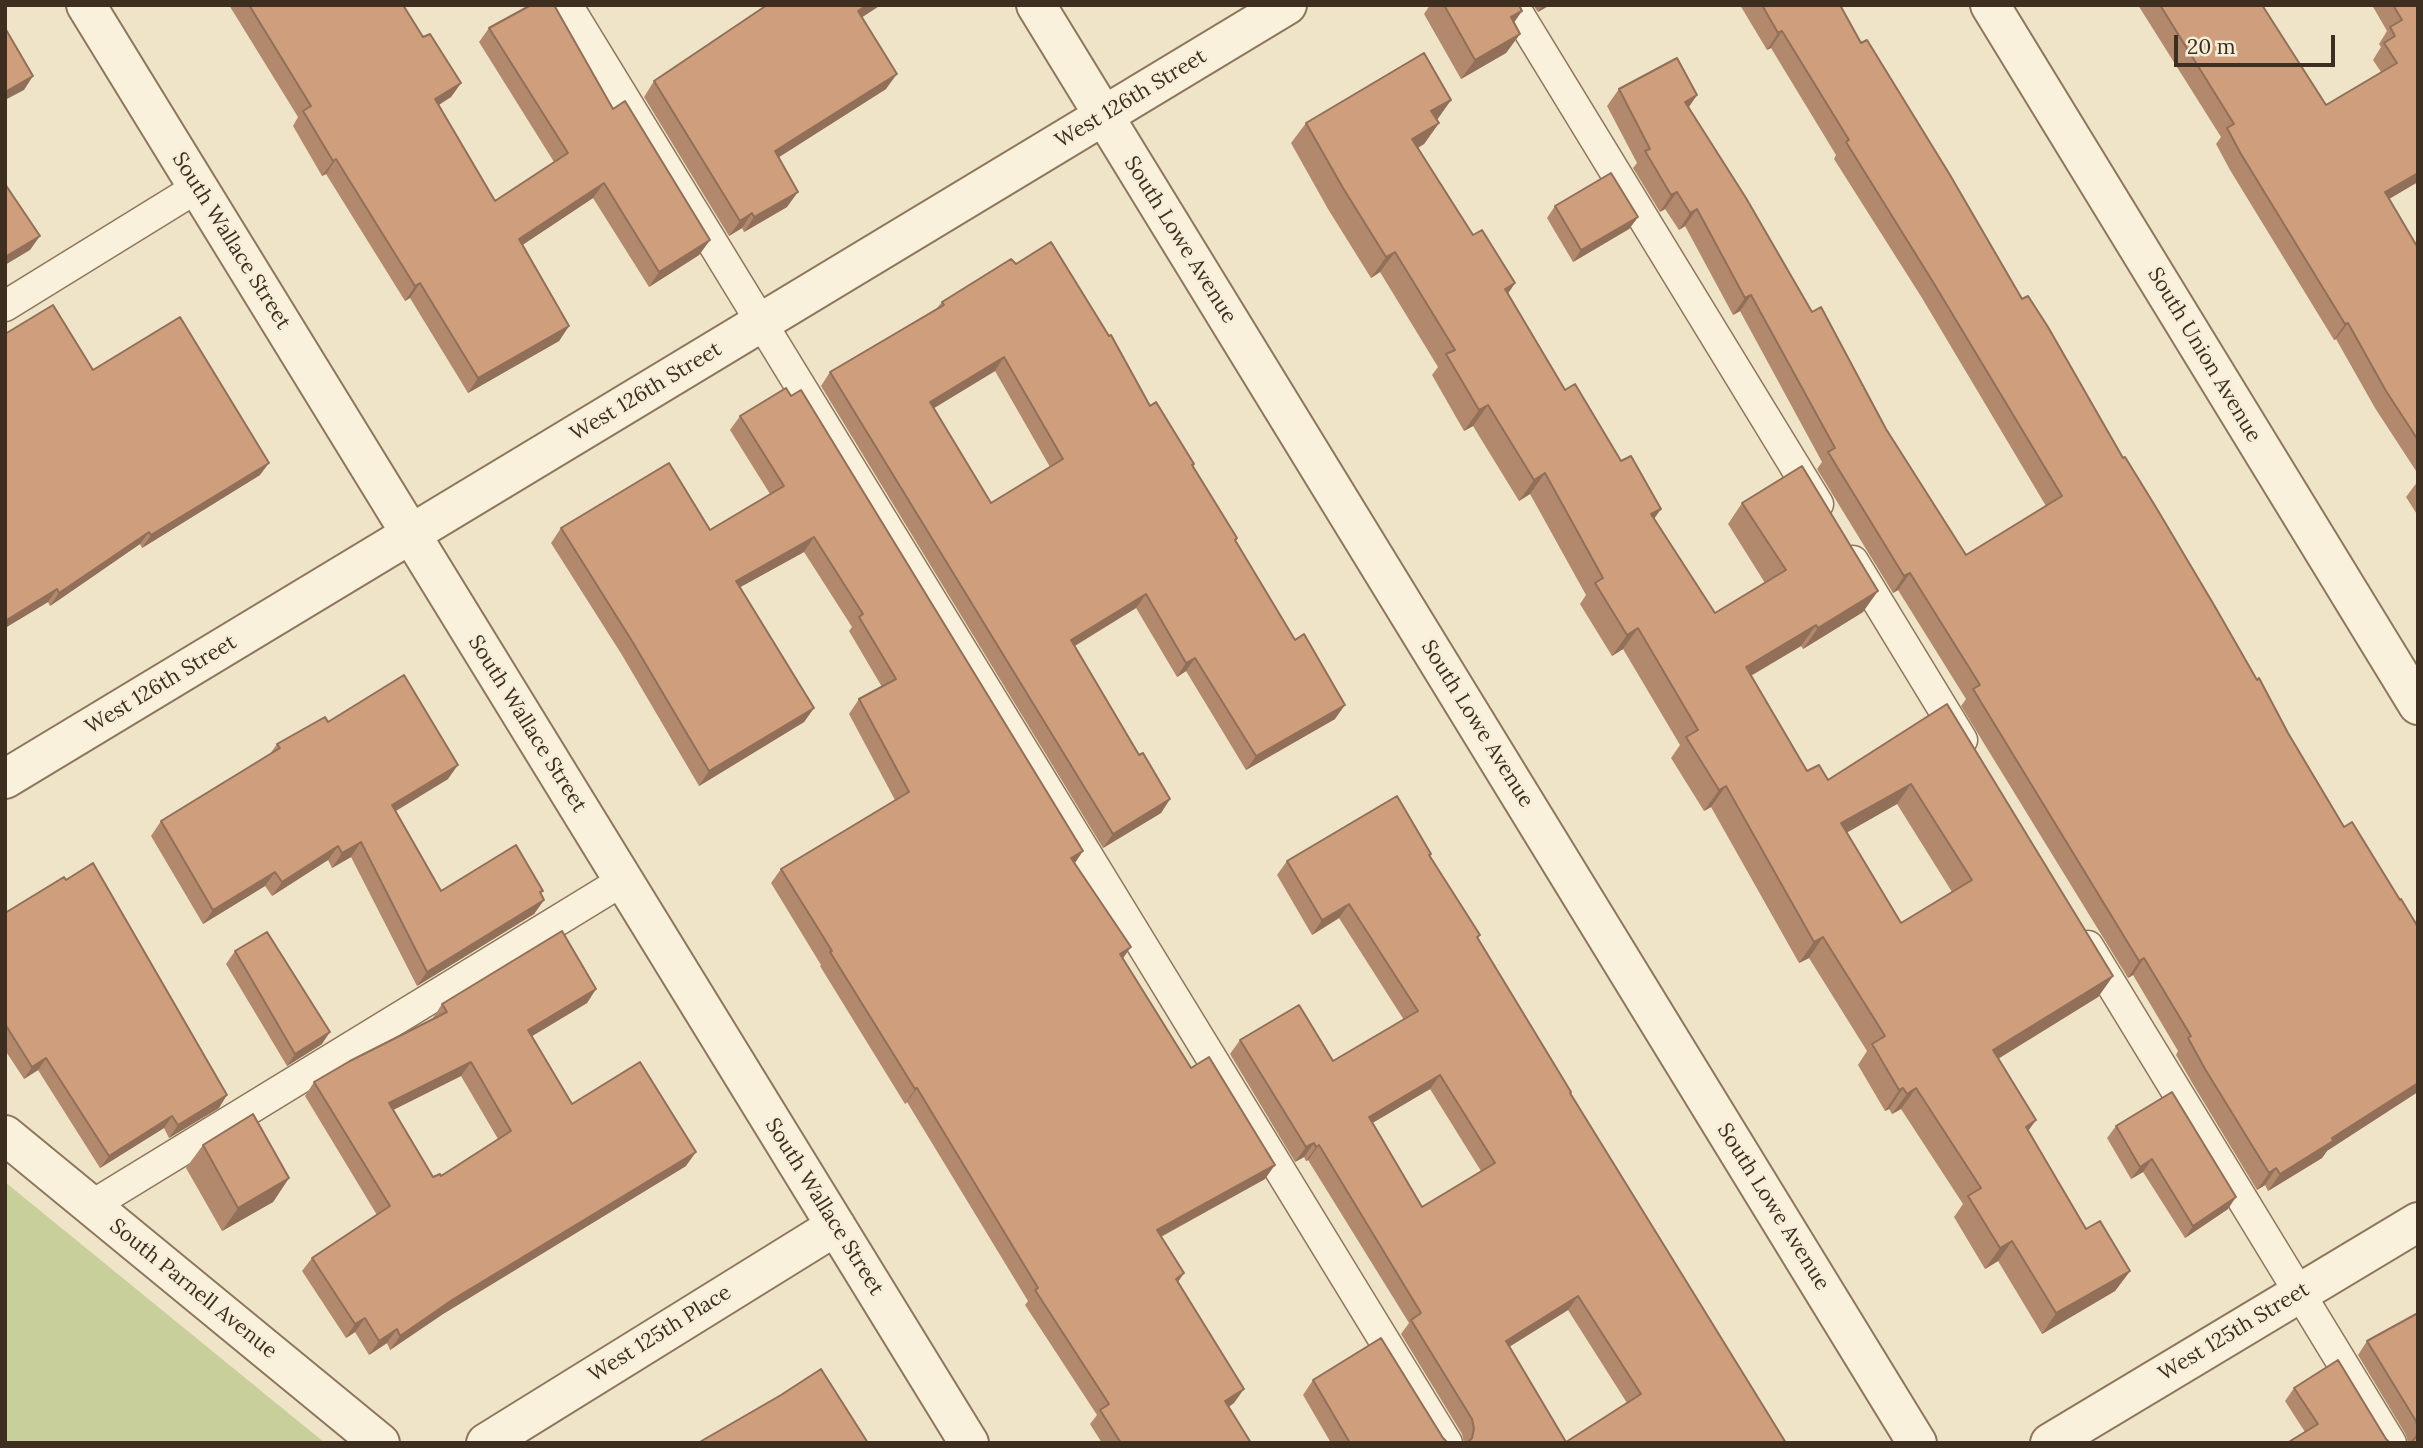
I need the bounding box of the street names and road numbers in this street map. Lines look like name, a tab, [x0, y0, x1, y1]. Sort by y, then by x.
street label: West 126th Street	[1051, 44, 1211, 154]
street label: South Wallace Street	[166, 148, 296, 334]
street label: South Lowe Avenue	[1118, 152, 1242, 328]
street label: South Union Avenue	[2142, 263, 2266, 447]
street label: West 126th Street	[566, 337, 726, 447]
street label: West 126th Street	[81, 630, 241, 740]
street label: South Wallace Street	[462, 631, 592, 817]
street label: South Lowe Avenue	[1415, 636, 1539, 812]
street label: South Wallace Street	[759, 1114, 889, 1300]
street label: South Lowe Avenue	[1711, 1119, 1835, 1295]
street label: South Parnell Avenue	[104, 1214, 282, 1364]
street label: West 125th Street	[2154, 1277, 2314, 1387]
street label: West 125th Place	[584, 1280, 736, 1388]

